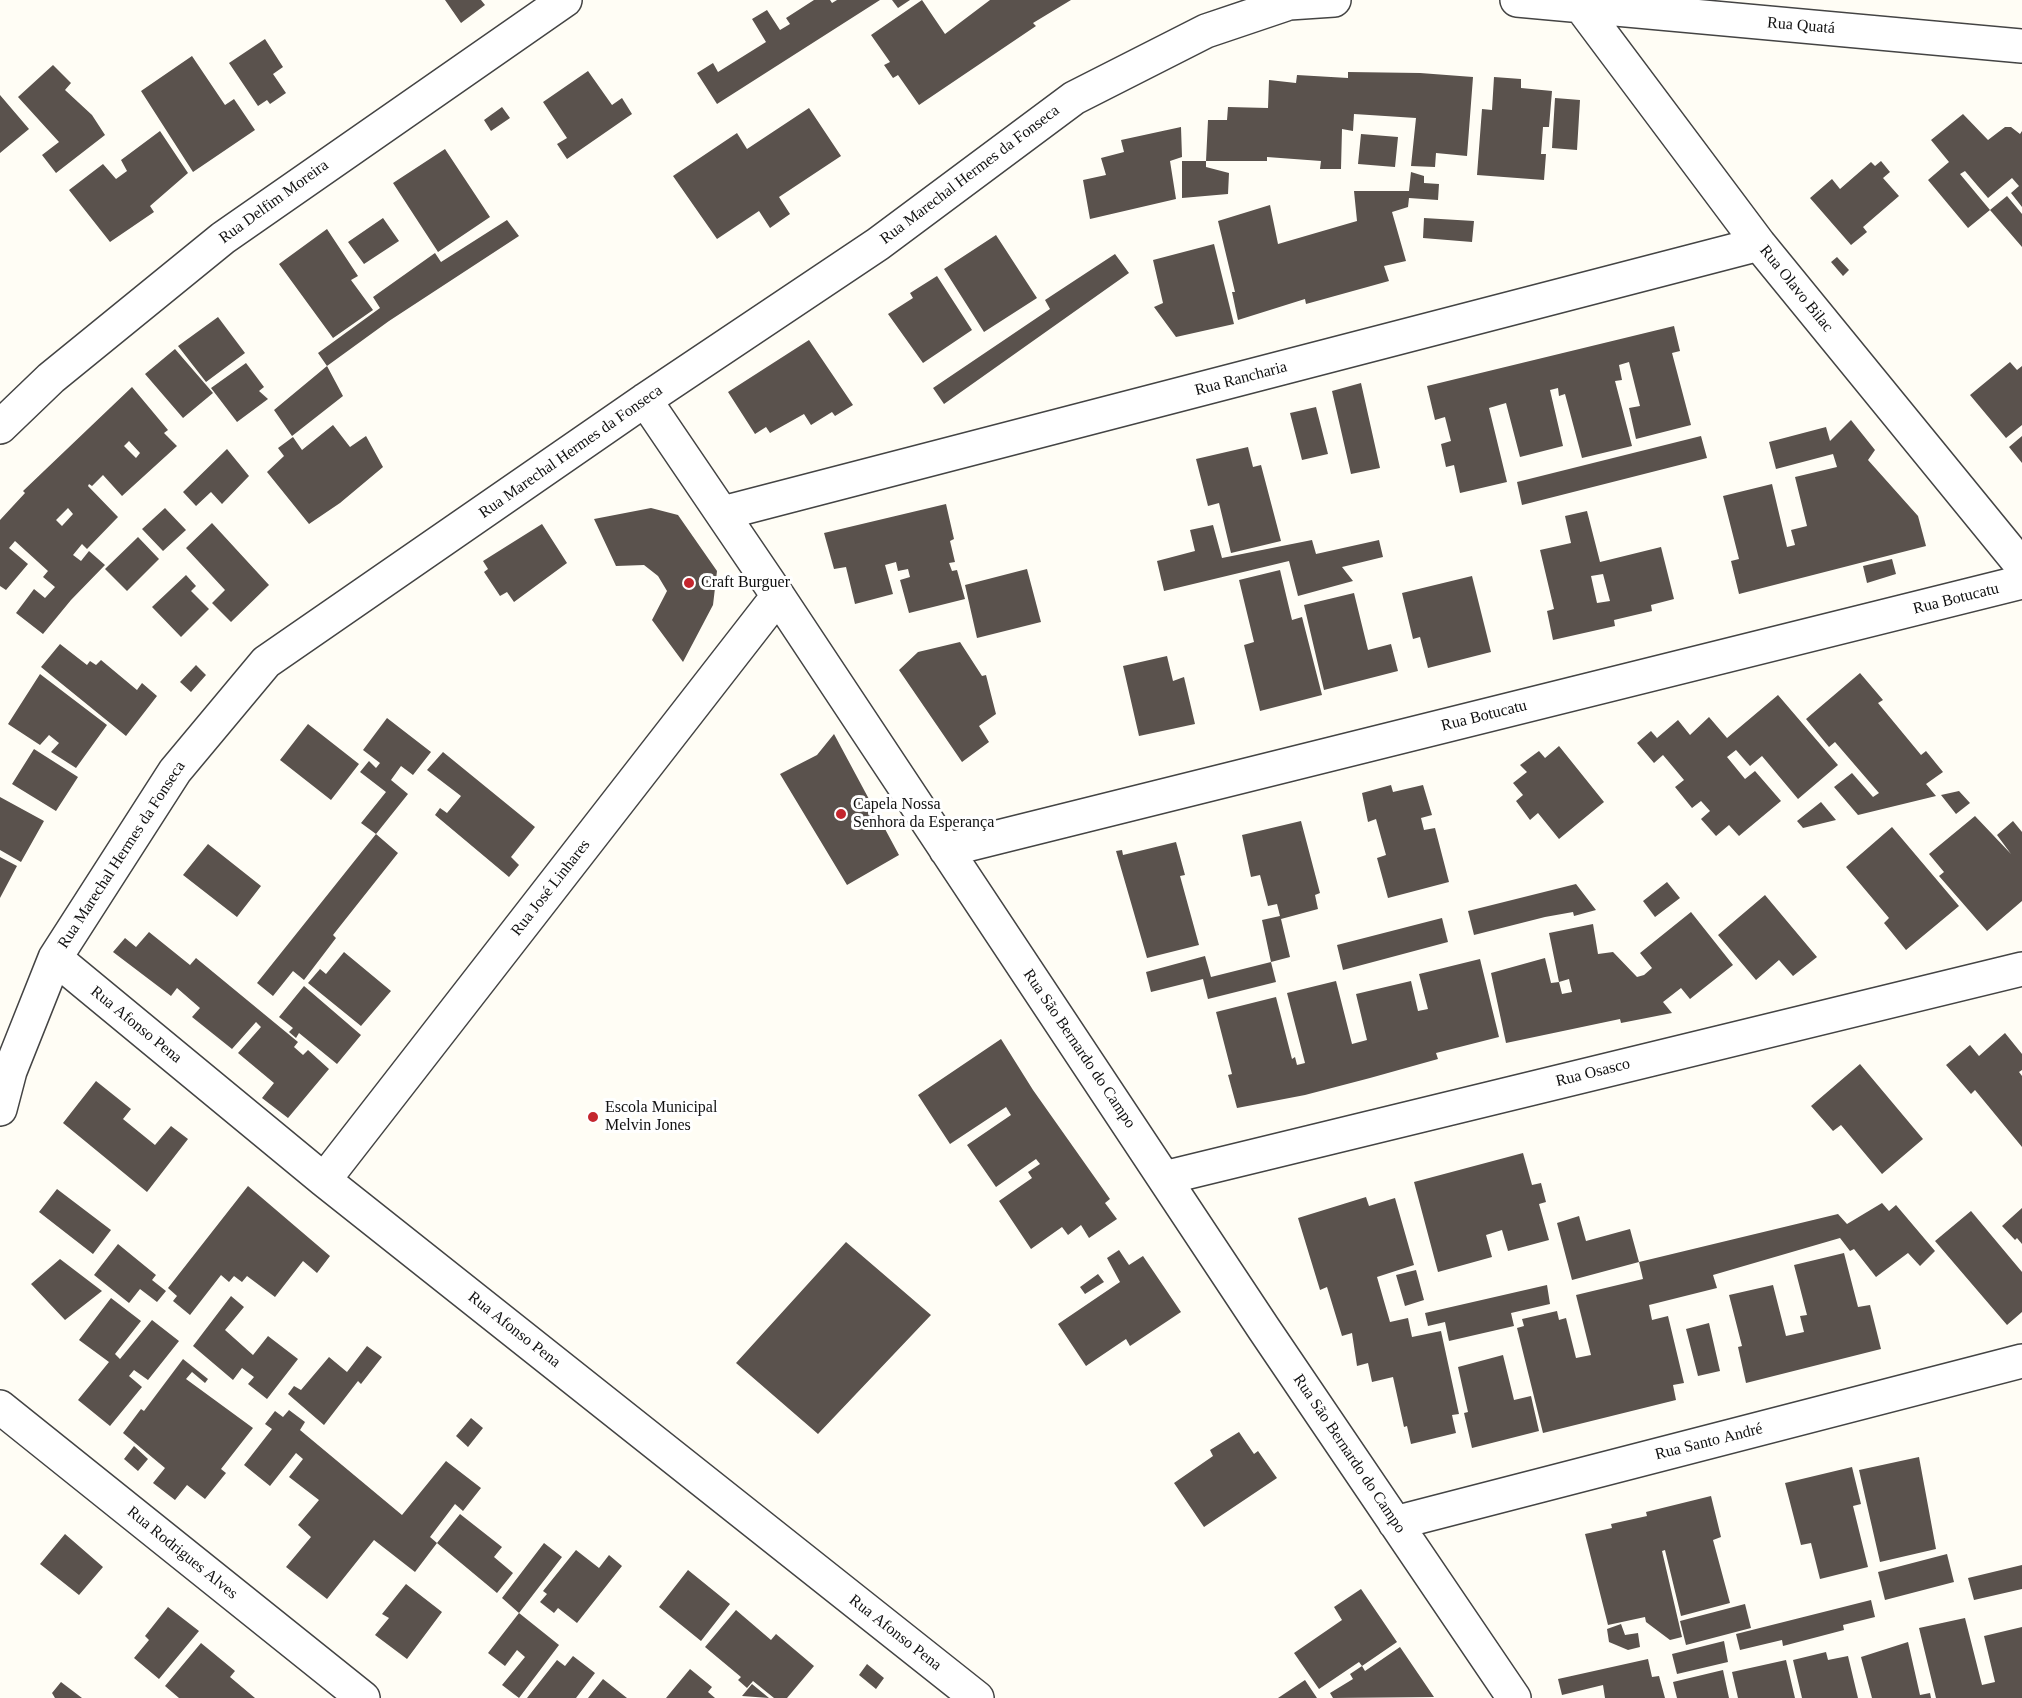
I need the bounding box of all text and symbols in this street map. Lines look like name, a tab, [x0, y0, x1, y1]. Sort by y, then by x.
street label: Rua Quatá	[1766, 13, 1836, 39]
street label: Rua Marechal Hermes da Fonseca	[877, 101, 1063, 249]
street label: Rua Delfim Moreira	[216, 156, 332, 248]
street label: Rua Olavo Bilac	[1755, 242, 1837, 336]
street label: Rua Rancharia	[1193, 357, 1289, 401]
street label: Rua Marechal Hermes da Fonseca	[476, 381, 666, 523]
place label: Craft Burguer	[701, 573, 790, 593]
marker: Craft Burguer	[682, 576, 696, 590]
street label: Rua Botucatu	[1911, 579, 2001, 619]
street label: Rua Botucatu	[1439, 696, 1529, 736]
street label: Rua Marechal Hermes da Fonseca	[54, 758, 190, 952]
place label: Capela Nossa Senhora da Esperança	[853, 795, 994, 833]
marker: Capela Nossa Senhora da Esperança	[834, 807, 848, 821]
street label: Rua José Linhares	[507, 836, 595, 940]
street label: Rua São Bernardo do Campo	[1019, 966, 1139, 1132]
street label: Rua Afonso Pena	[86, 982, 186, 1068]
street label: Rua Osasco	[1554, 1054, 1632, 1092]
place label: Escola Municipal Melvin Jones	[605, 1098, 717, 1136]
marker: Escola Municipal Melvin Jones	[586, 1110, 600, 1124]
street label: Rua Afonso Pena	[464, 1288, 564, 1372]
street label: Rua São Bernardo do Campo	[1289, 1371, 1409, 1537]
street label: Rua Santo André	[1653, 1419, 1765, 1465]
street label: Rua Rodrigues Alves	[123, 1502, 241, 1604]
street label: Rua Afonso Pena	[845, 1591, 945, 1675]

